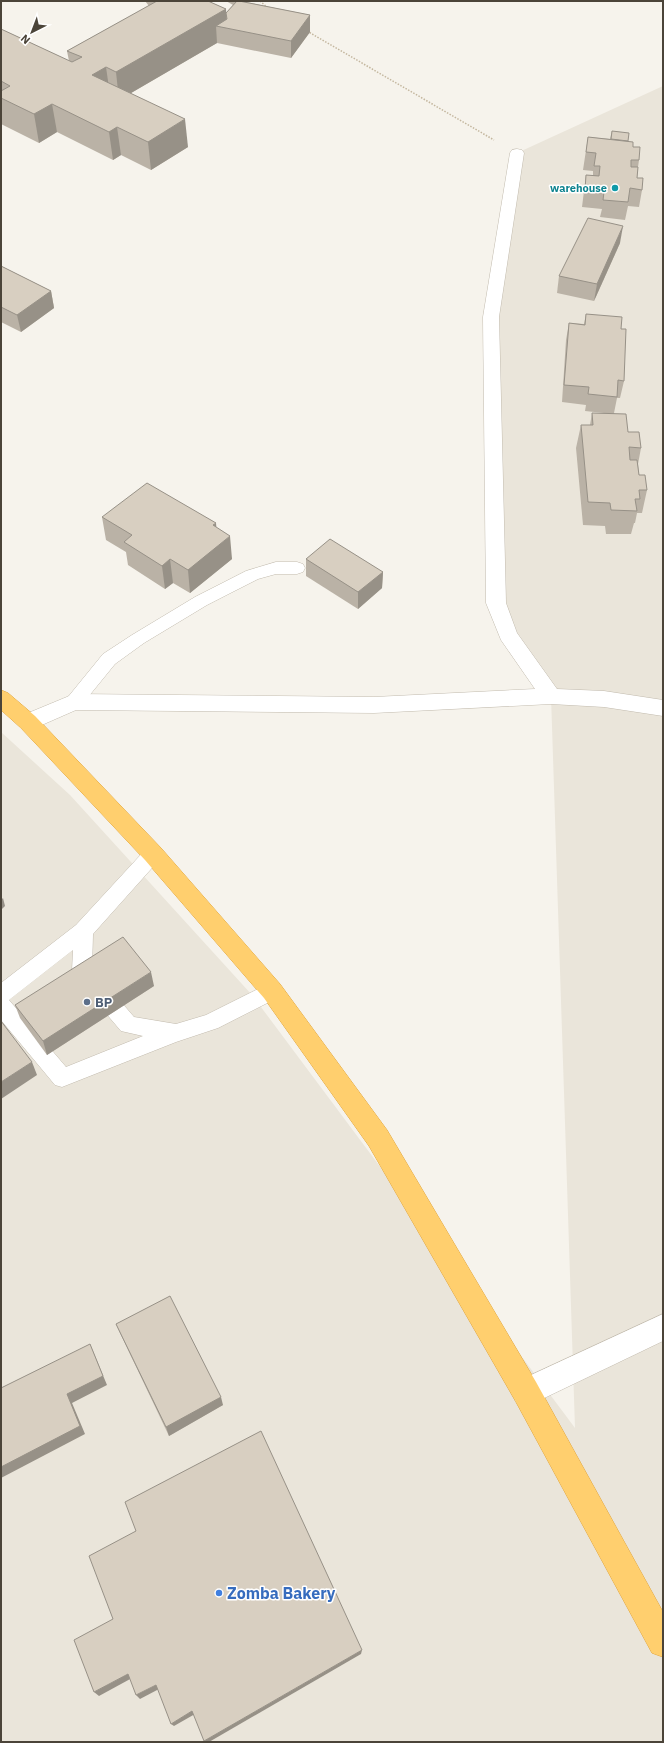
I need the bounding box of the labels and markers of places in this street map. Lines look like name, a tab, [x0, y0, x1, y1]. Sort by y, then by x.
place label: warehouse	[550, 181, 607, 195]
marker: warehouse	[610, 183, 620, 193]
place label: BP	[95, 994, 113, 1011]
marker: BP	[82, 997, 92, 1007]
place label: Zomba Bakery	[227, 1583, 336, 1603]
marker: Zomba Bakery	[214, 1588, 224, 1598]

